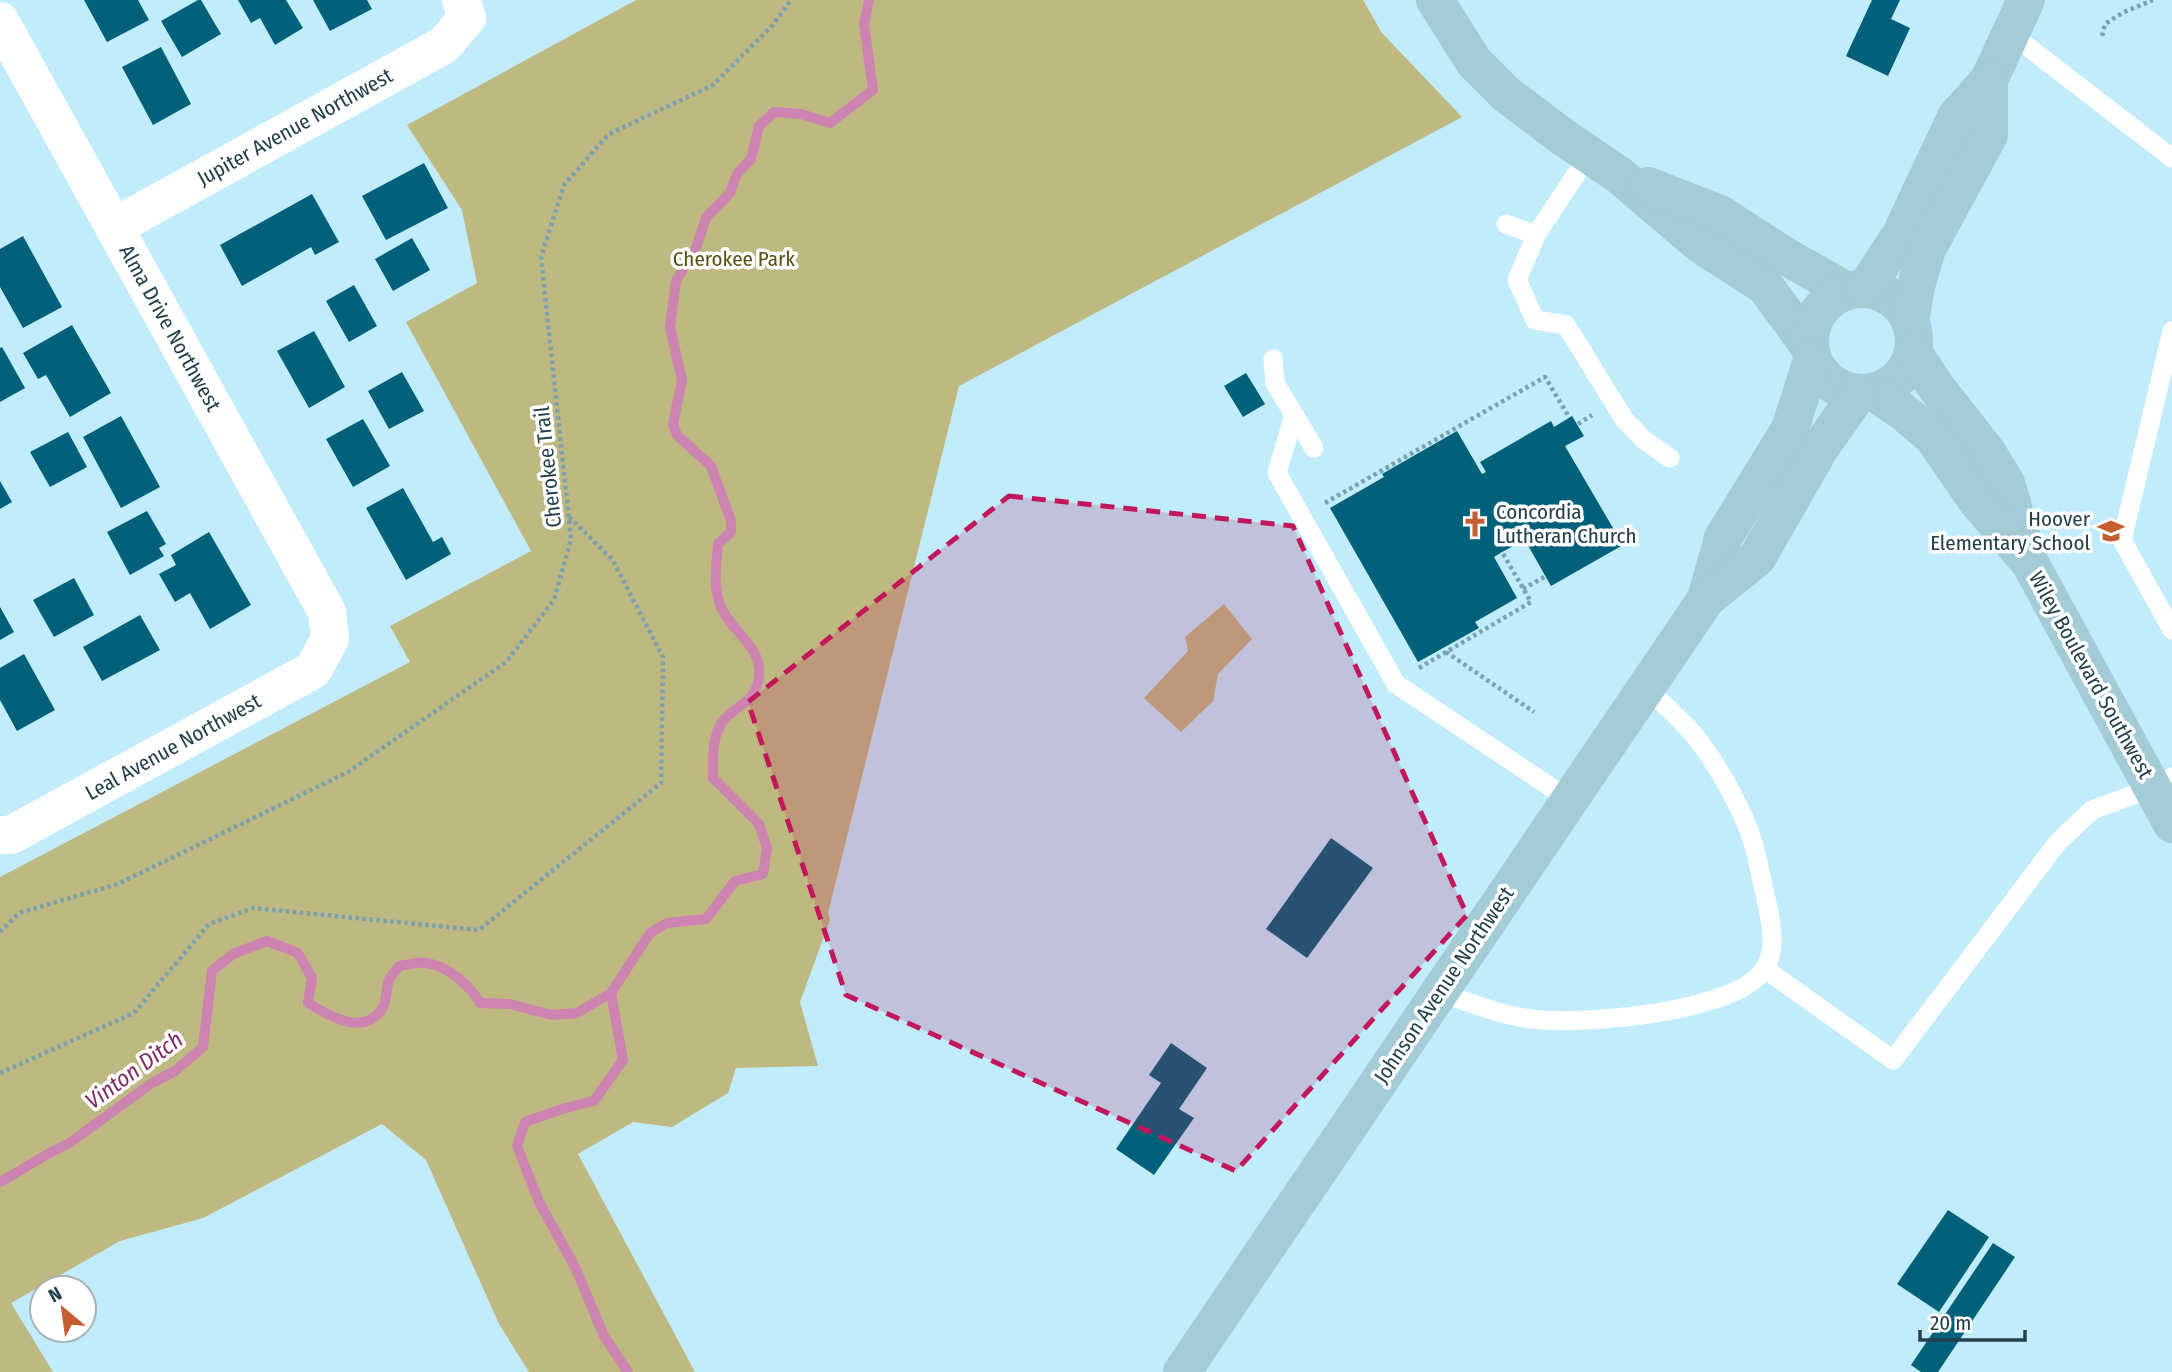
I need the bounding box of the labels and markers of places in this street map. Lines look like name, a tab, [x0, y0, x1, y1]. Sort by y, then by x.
place label: Concordia Lutheran Church	[1496, 499, 1637, 549]
place label: Hoover Elementary School	[1930, 506, 2091, 556]
church icon: Concordia Lutheran Church	[1460, 509, 1490, 539]
school or university icon: Hoover Elementary School	[2096, 516, 2126, 546]

